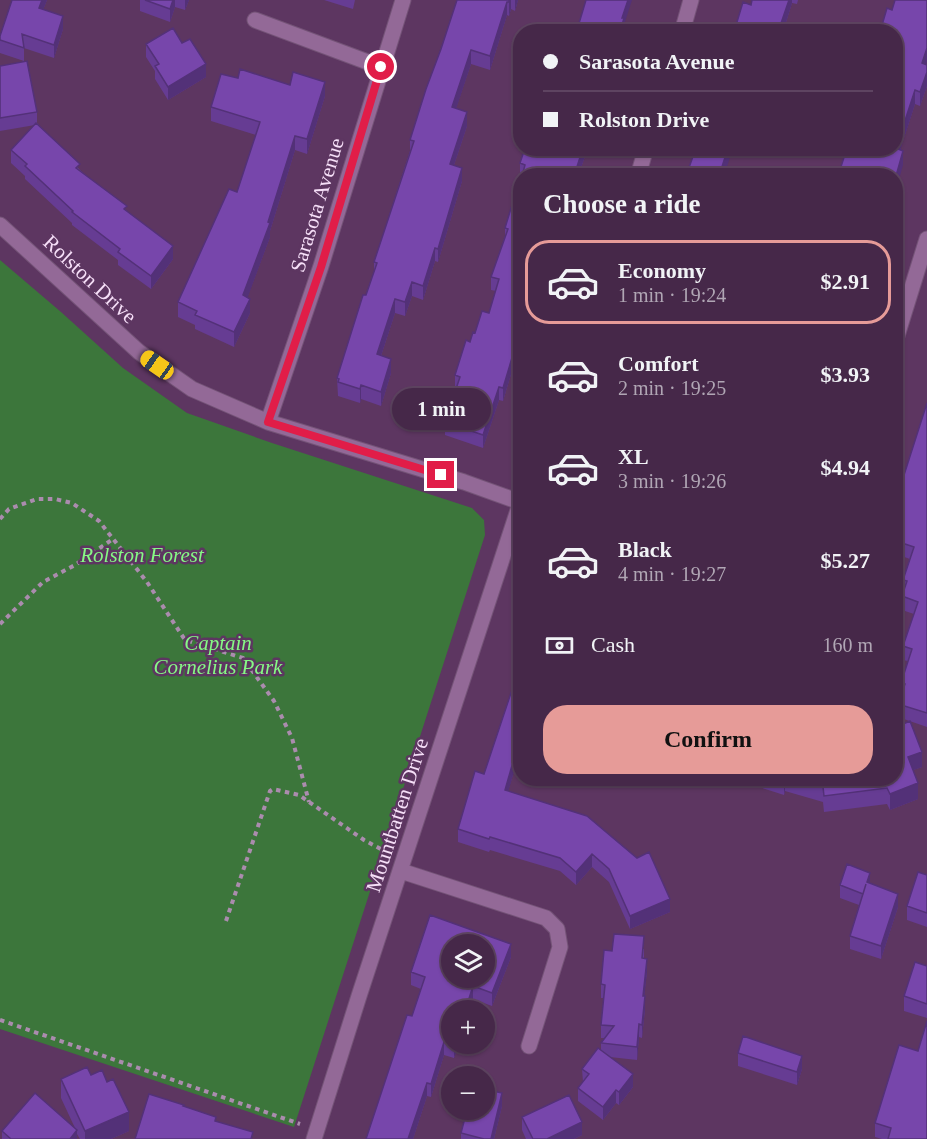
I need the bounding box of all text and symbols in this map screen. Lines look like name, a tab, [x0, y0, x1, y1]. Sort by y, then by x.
text: Sarasota Avenue	[579, 49, 734, 74]
route start	[367, 53, 394, 80]
text: Rolston Drive	[579, 107, 709, 132]
street label: Sarasota Avenue	[285, 135, 349, 275]
text: Choose a ride	[543, 189, 701, 219]
street label: Rolston Drive	[39, 230, 141, 328]
icon: car	[546, 255, 600, 309]
text: Economy	[618, 258, 706, 283]
text: $2.91	[821, 269, 870, 294]
text: 1 min · 19:24	[618, 284, 726, 306]
car	[137, 347, 177, 383]
icon: car	[546, 348, 600, 402]
text: Comfort	[618, 351, 699, 376]
text: $3.93	[821, 362, 870, 387]
text: 2 min · 19:25	[618, 377, 726, 399]
callout: 1 min	[392, 388, 490, 430]
text: 1 min	[417, 398, 466, 420]
icon: car	[546, 441, 600, 495]
text: XL	[618, 444, 649, 469]
text: $4.94	[821, 455, 870, 480]
route end	[427, 461, 454, 488]
text: 3 min · 19:26	[618, 470, 726, 492]
icon: car	[546, 534, 600, 588]
text: Black	[618, 537, 672, 562]
park label: Rolston Forest	[79, 543, 205, 567]
text: $5.27	[821, 548, 870, 573]
text: 4 min · 19:27	[618, 563, 726, 585]
icon: cash	[543, 629, 576, 662]
park label: Captain Cornelius Park	[154, 631, 283, 679]
text: Cash	[591, 632, 635, 657]
text: 160 m	[822, 634, 873, 656]
button: Confirm	[543, 705, 873, 774]
street label: Mountbatten Drive	[361, 735, 433, 895]
map controls	[441, 934, 495, 1120]
button: layers	[441, 934, 495, 988]
button: +	[441, 1000, 495, 1054]
button: −	[441, 1066, 495, 1120]

